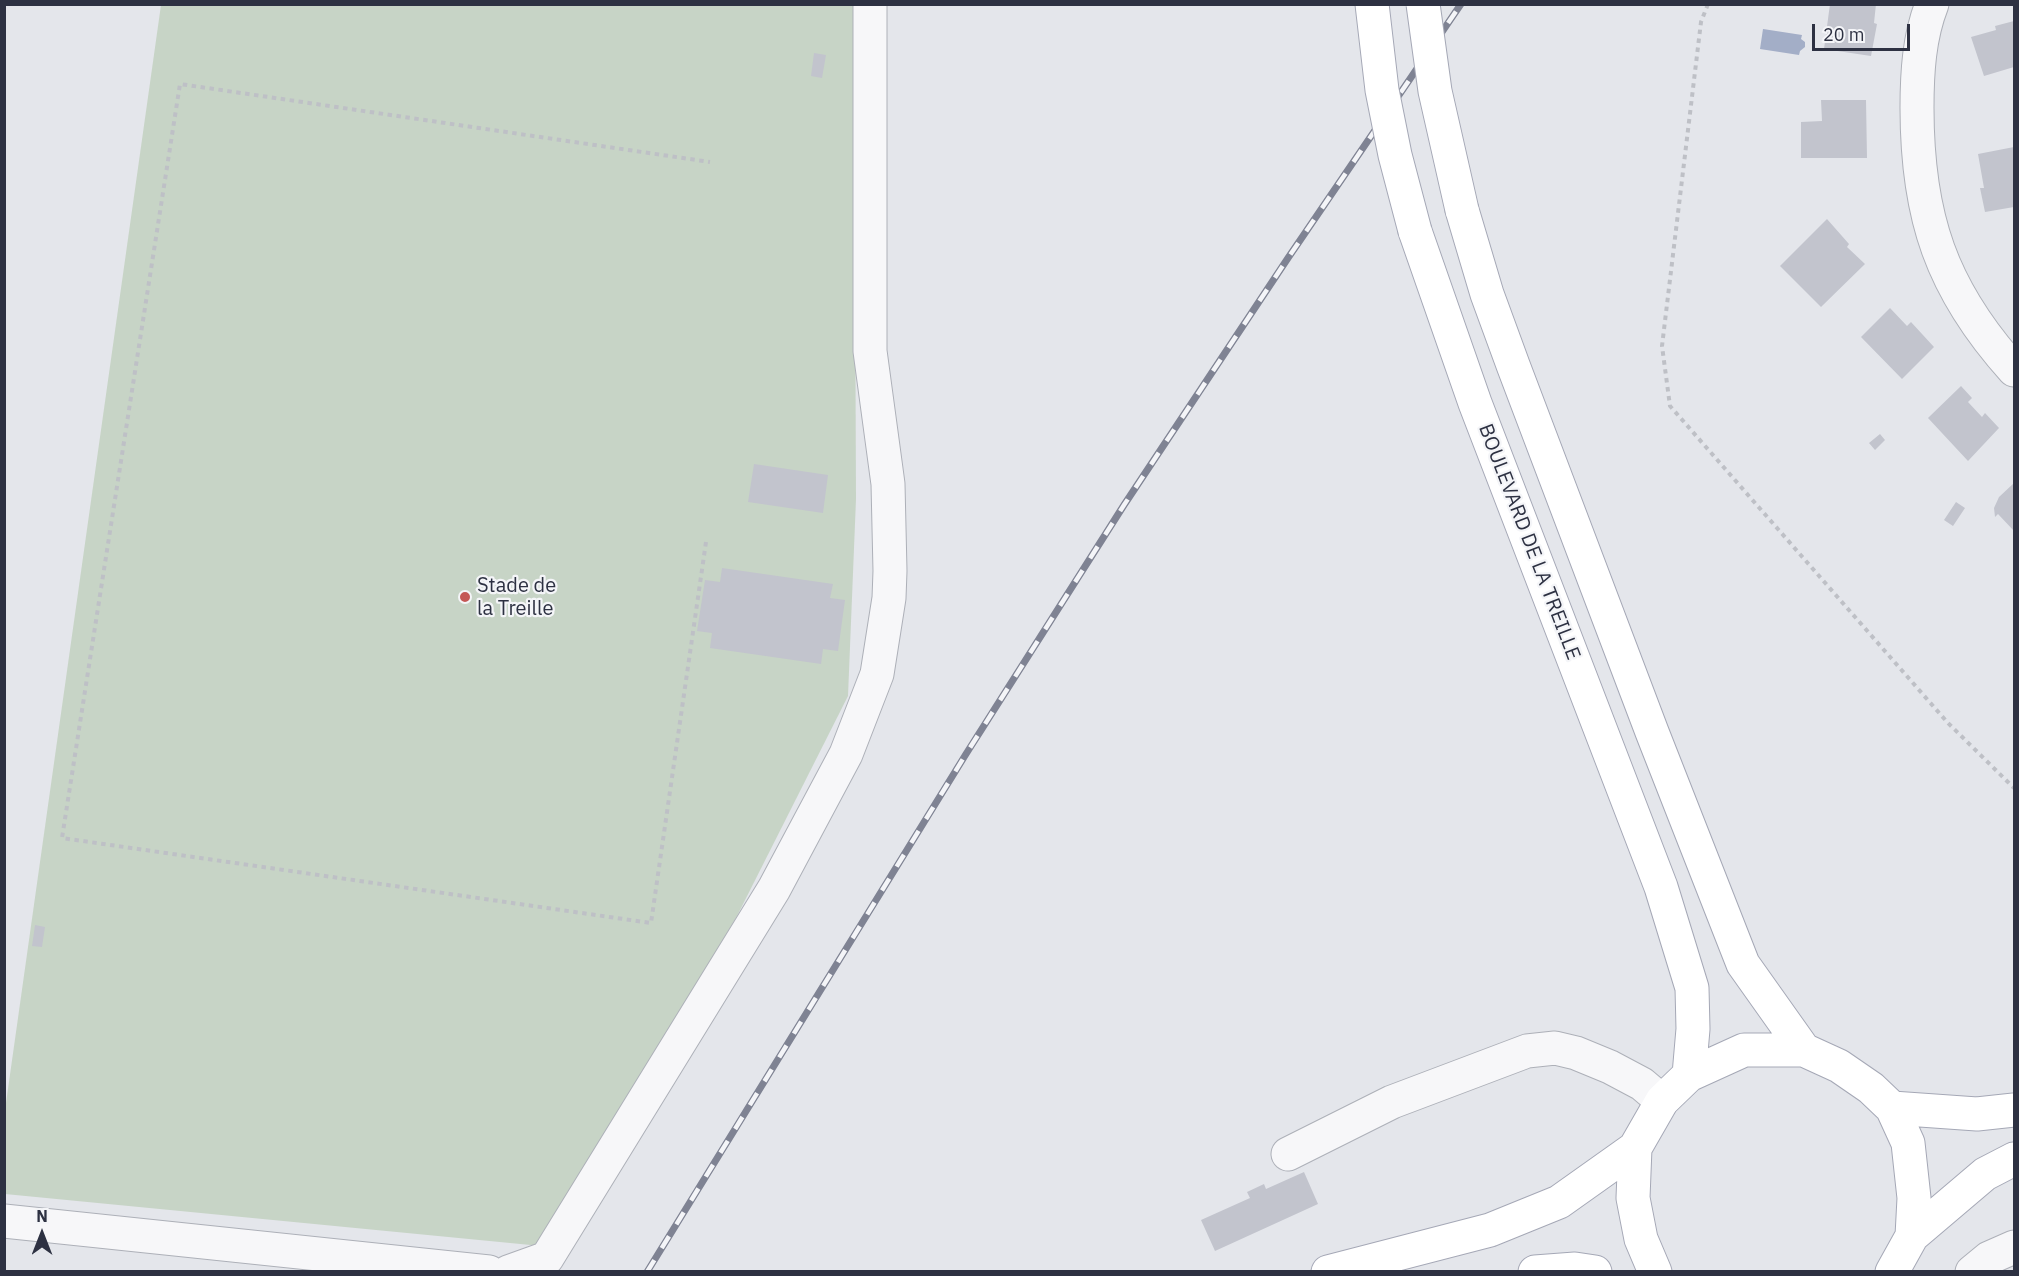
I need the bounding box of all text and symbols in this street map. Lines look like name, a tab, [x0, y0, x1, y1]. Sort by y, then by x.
scale bar	[1815, 12, 1912, 50]
text: 20 m	[1823, 23, 1865, 46]
street label: BOULEVARD DE LA TREILLE	[1473, 421, 1585, 663]
place label: Stade de la Treille	[477, 574, 556, 621]
marker: Stade de la Treille	[458, 590, 472, 604]
north arrow	[12, 1204, 72, 1264]
text: N	[36, 1206, 48, 1226]

